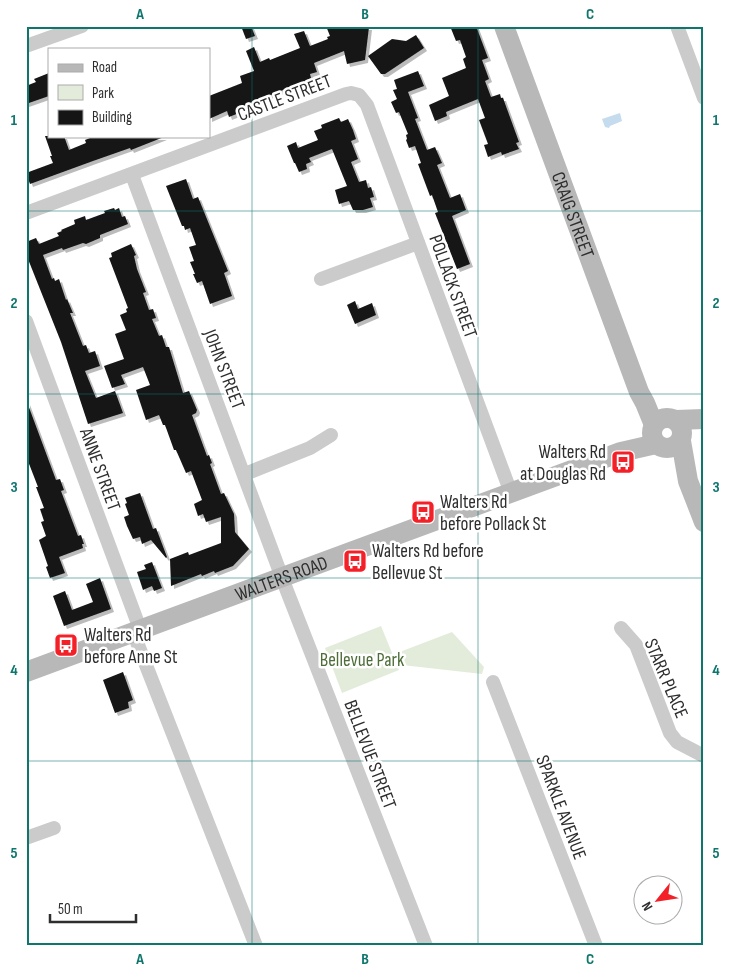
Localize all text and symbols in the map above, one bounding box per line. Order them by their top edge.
text: A [135,5,144,24]
text: B [361,5,369,24]
text: C [586,5,594,24]
legend [48,48,210,138]
text: Road [92,58,117,77]
street label: CASTLE STREET [234,70,335,127]
text: Park [92,84,114,103]
text: Building [92,108,132,127]
text: 1 [11,111,18,130]
text: 1 [713,111,720,130]
street label: CRAIG STREET [546,169,599,262]
street label: POLLACK STREET [423,232,482,342]
text: 2 [10,294,18,313]
text: 2 [712,294,720,313]
street label: JOHN STREET [198,326,249,413]
street label: ANNE STREET [74,424,125,514]
place label: Walters Rd at Douglas Rd [520,441,606,486]
bus stop icon: Walters Rd at Douglas Rd [610,449,636,475]
text: 3 [10,478,18,497]
text: 3 [712,478,720,497]
place label: Walters Rd before Pollack St [440,491,547,536]
bus stop icon: Walters Rd before Pollack St [410,499,436,525]
place label: Walters Rd before Bellevue St [372,540,484,585]
bus stop icon: Walters Rd before Bellevue St [342,548,368,574]
street label: WALTERS ROAD [232,551,331,607]
place label: Walters Rd before Anne St [84,624,178,669]
bus stop icon: Walters Rd before Anne St [53,632,79,658]
street label: STARR PLACE [639,635,693,722]
park label: Bellevue Park [320,649,405,672]
text: 4 [10,661,18,680]
text: 4 [712,661,720,680]
street label: BELLEVUE STREET [338,697,401,813]
street label: SPARKLE AVENUE [530,752,591,863]
text: 5 [10,844,18,863]
text: 5 [712,844,720,863]
north arrow [632,874,682,924]
scale bar [50,892,136,924]
text: N [638,899,656,914]
text: 50 m [58,900,83,919]
text: A [135,950,144,969]
text: B [361,950,369,969]
text: C [586,950,594,969]

